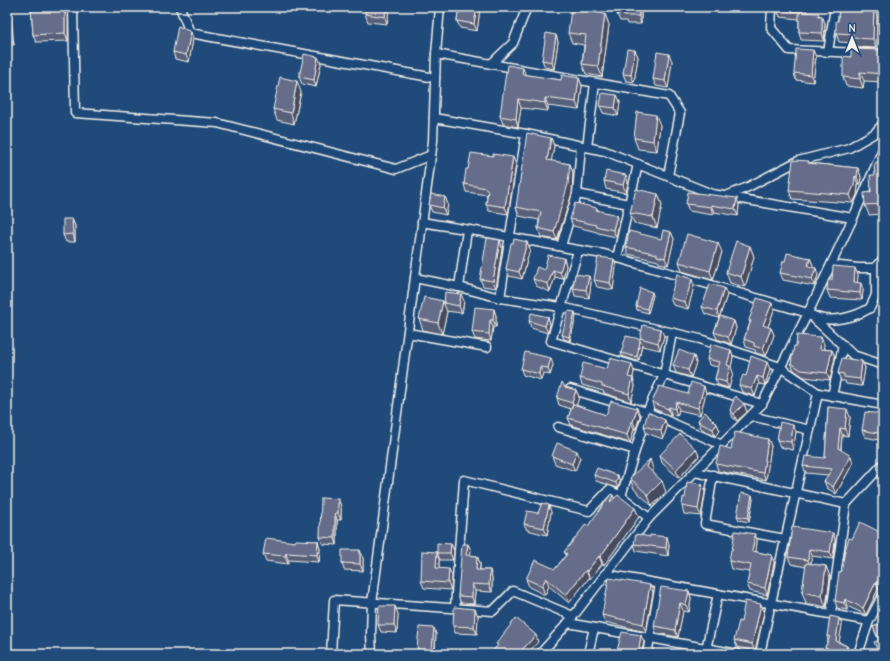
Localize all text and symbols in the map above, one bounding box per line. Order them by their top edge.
north arrow [832,18,872,58]
text: N [848,22,856,35]

